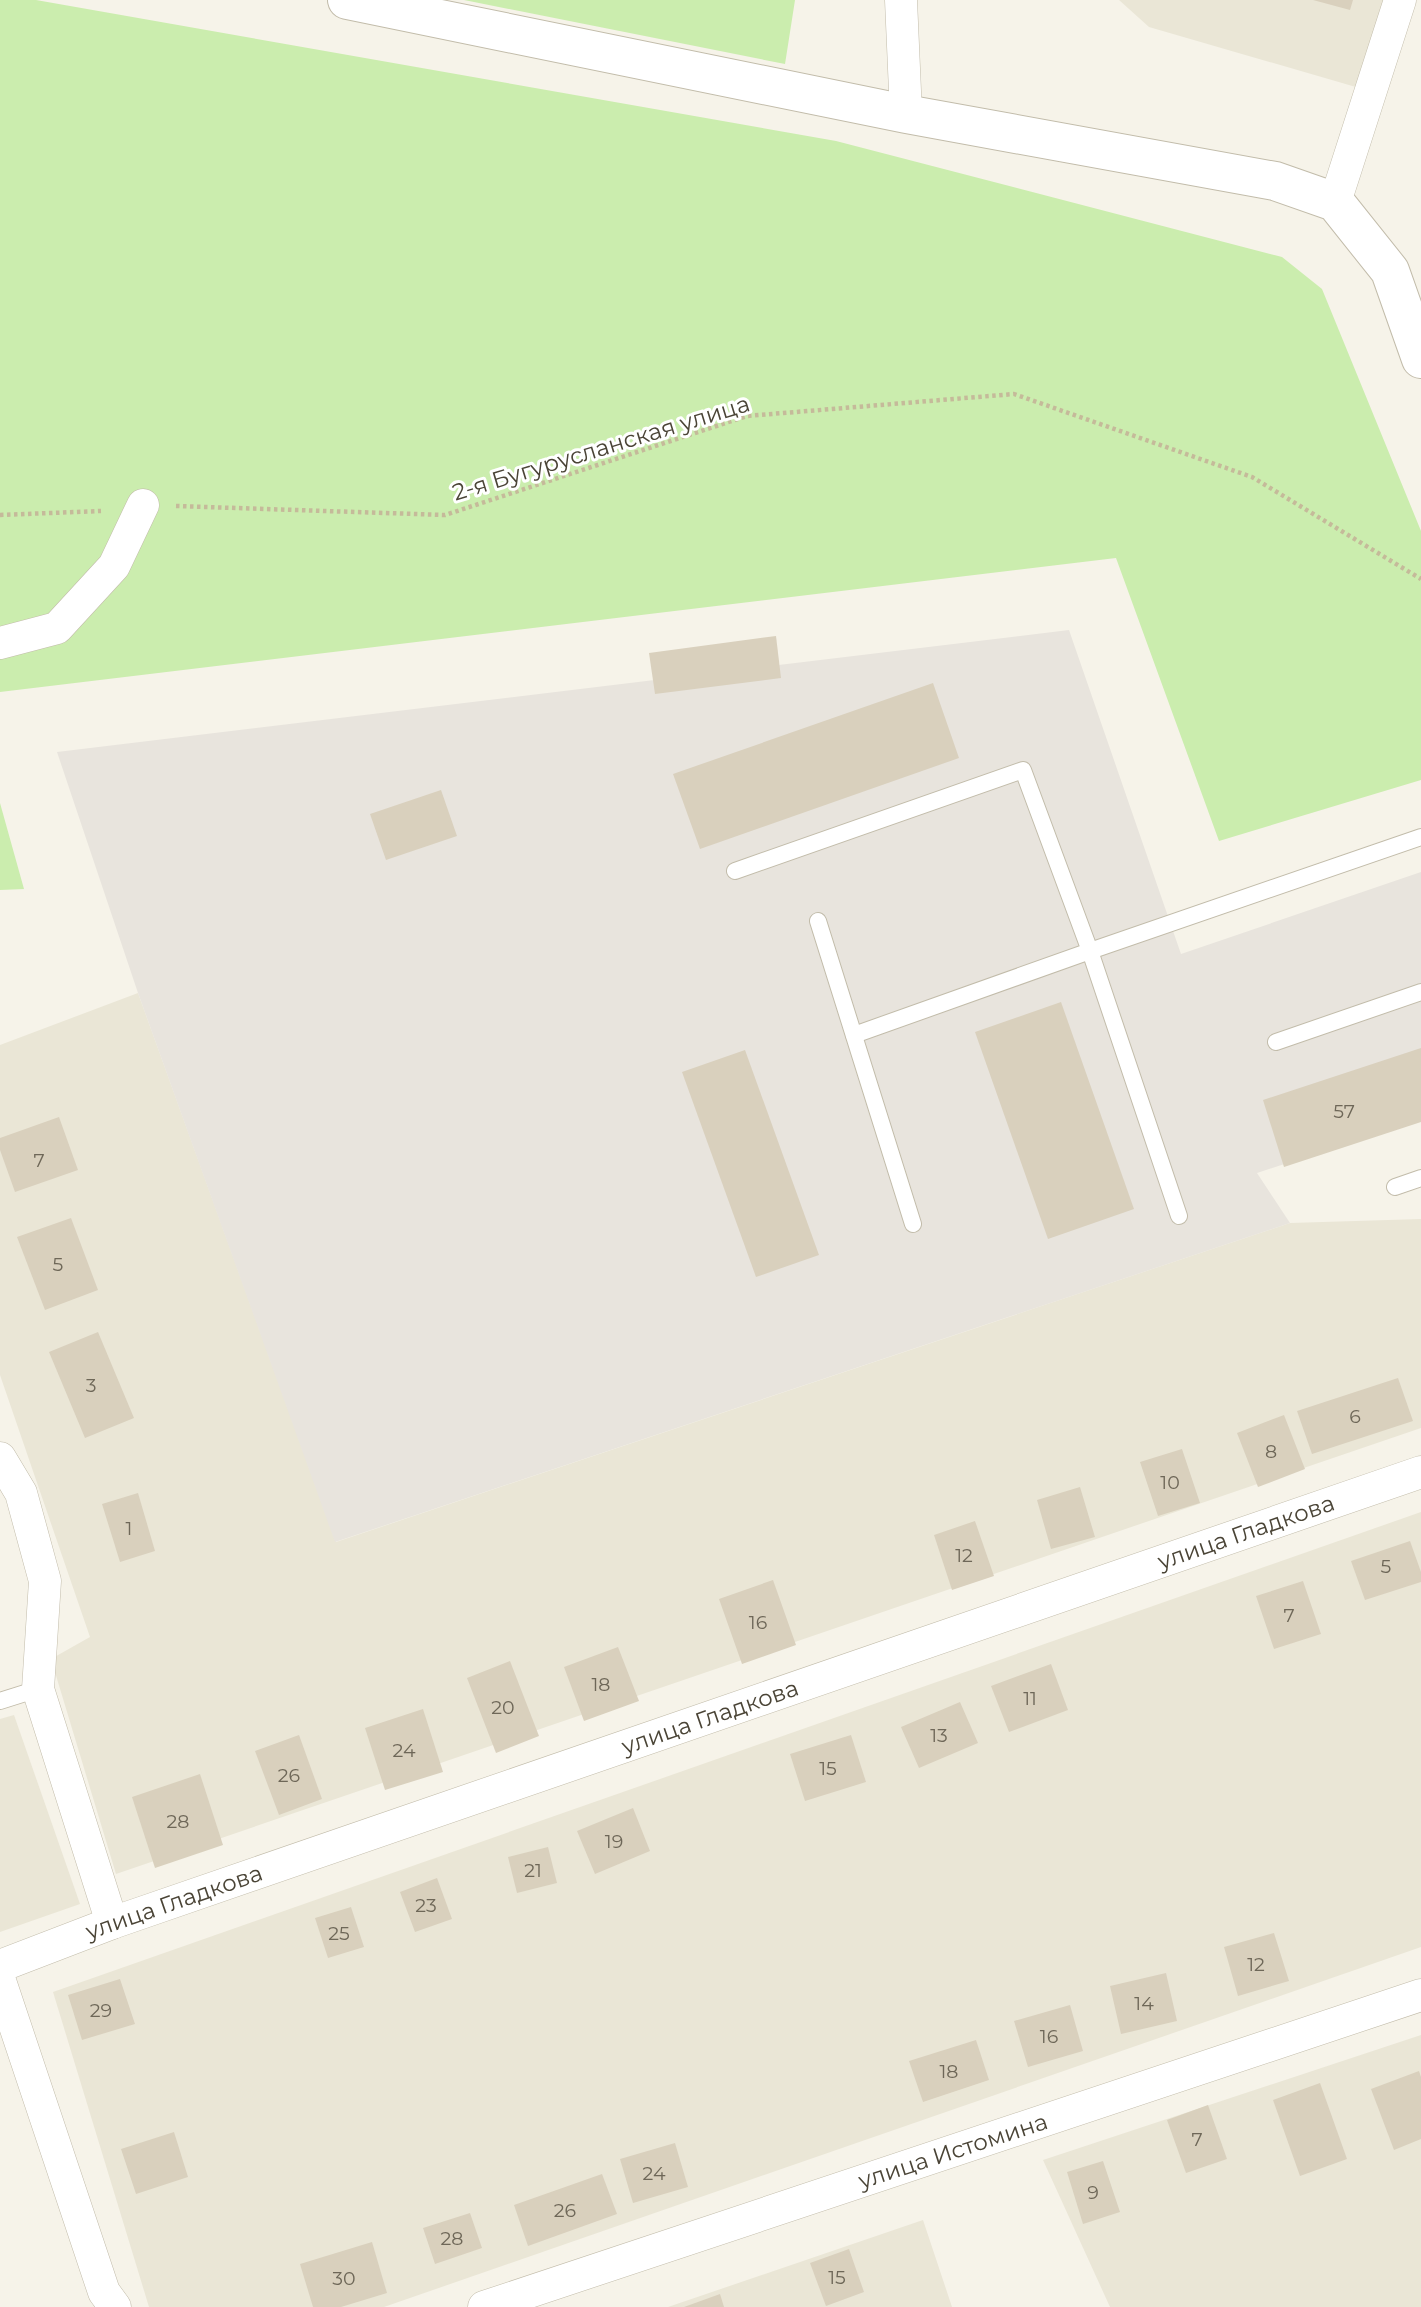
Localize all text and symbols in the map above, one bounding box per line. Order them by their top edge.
street label: 2-я Бугурусланская улица [449,389,753,507]
house number: 57 [1333,1100,1355,1123]
house number: 7 [33,1149,45,1172]
house number: 5 [53,1253,64,1276]
house number: 3 [86,1374,96,1397]
house number: 6 [1349,1405,1361,1428]
house number: 8 [1265,1440,1277,1463]
house number: 10 [1160,1471,1180,1494]
street label: улица Гладкова [1153,1489,1338,1576]
house number: 1 [126,1517,132,1540]
house number: 12 [955,1544,973,1567]
house number: 5 [1381,1555,1392,1578]
house number: 7 [1283,1604,1295,1627]
house number: 16 [749,1611,767,1634]
house number: 18 [592,1673,610,1696]
street label: улица Гладкова [617,1674,802,1761]
house number: 11 [1023,1687,1037,1710]
house number: 20 [491,1696,515,1719]
house number: 13 [930,1724,948,1747]
house number: 24 [393,1739,416,1762]
house number: 15 [819,1757,837,1780]
house number: 26 [278,1764,300,1787]
house number: 28 [167,1810,189,1833]
house number: 19 [605,1830,623,1853]
street label: улица Гладкова [81,1859,266,1946]
house number: 21 [524,1859,542,1882]
house number: 23 [415,1894,437,1917]
house number: 25 [328,1922,350,1945]
house number: 12 [1247,1953,1265,1976]
house number: 14 [1134,1992,1154,2015]
house number: 29 [90,1999,112,2022]
house number: 16 [1040,2025,1058,2048]
house number: 18 [940,2060,958,2083]
street label: улица Истомина [854,2107,1051,2195]
house number: 7 [1191,2128,1203,2151]
house number: 24 [643,2162,666,2185]
house number: 9 [1087,2181,1099,2204]
house number: 26 [554,2199,576,2222]
house number: 28 [441,2227,463,2250]
house number: 15 [828,2266,846,2289]
house number: 30 [332,2267,356,2290]

